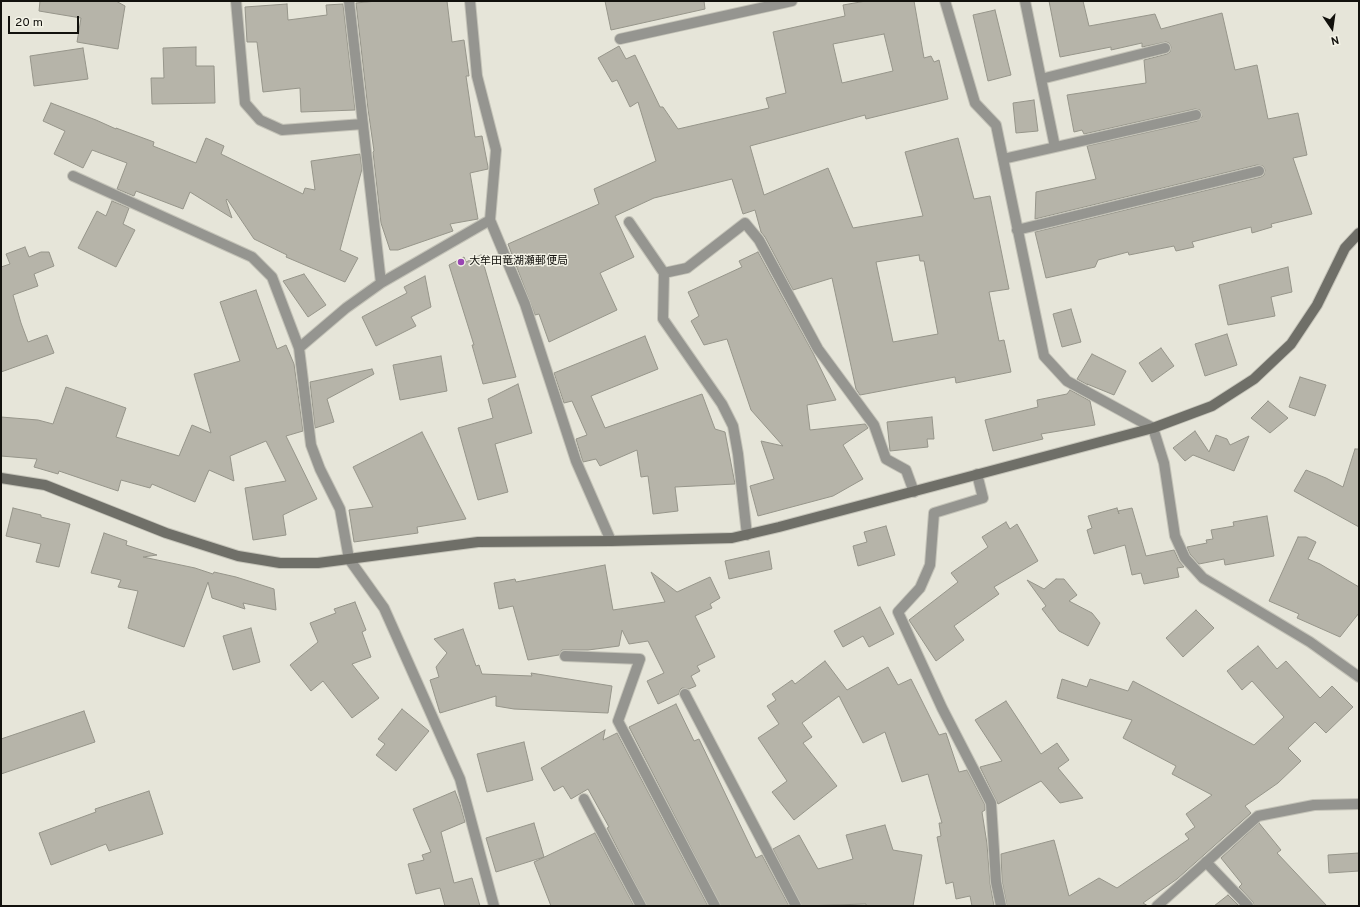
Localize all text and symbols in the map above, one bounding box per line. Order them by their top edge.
scale bar [10,8,81,34]
north arrow [1312,8,1352,48]
text: 20 m [15,15,43,31]
text: N [1329,32,1340,47]
place label: 大牟田竜湖瀬郵便局 [469,255,568,269]
marker: 大牟田竜湖瀬郵便局 [456,257,466,267]

